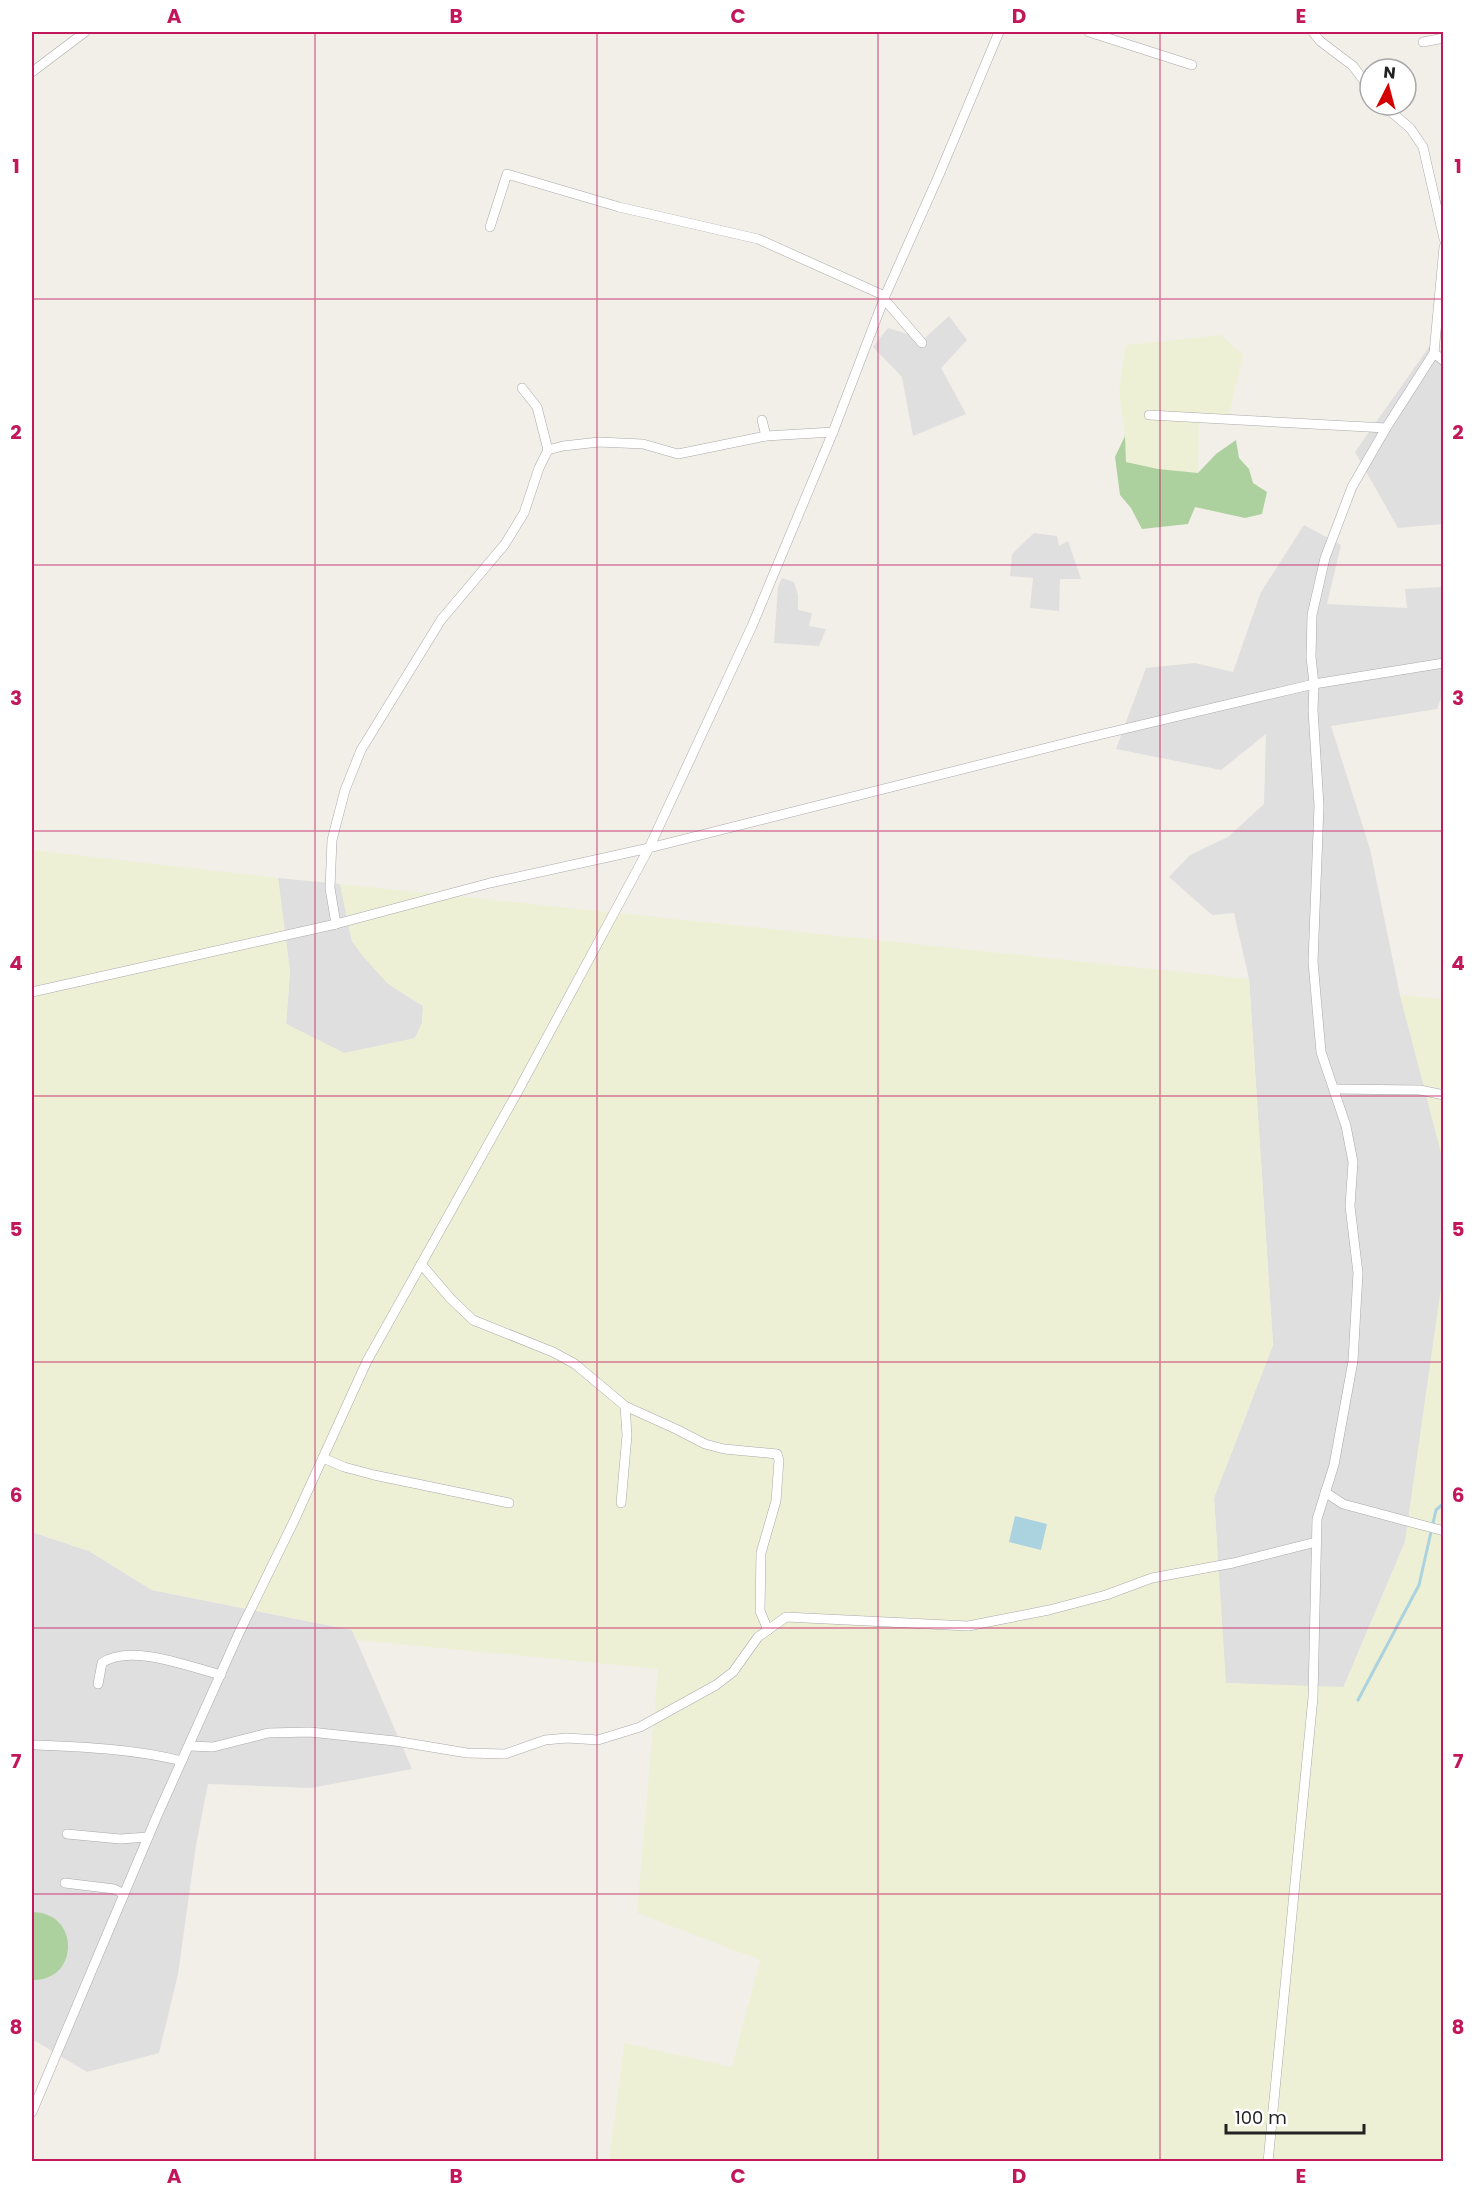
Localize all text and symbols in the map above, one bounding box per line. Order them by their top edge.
text: A [167,2,182,30]
text: B [449,2,463,30]
text: C [730,2,746,30]
text: D [1012,2,1026,30]
text: E [1296,2,1306,30]
north arrow [1358,57,1418,117]
text: N [1382,61,1397,85]
text: 1 [12,152,20,180]
text: 1 [1454,152,1462,180]
text: 2 [10,418,22,446]
text: 2 [1452,418,1464,446]
text: 3 [10,684,22,712]
text: 3 [1452,684,1464,712]
text: 4 [9,949,23,977]
text: 4 [1451,949,1465,977]
text: 5 [10,1215,23,1243]
text: 5 [1452,1215,1465,1243]
text: 6 [10,1481,22,1509]
text: 6 [1452,1481,1464,1509]
text: 7 [11,1747,22,1775]
text: 7 [1453,1747,1464,1775]
text: 8 [10,2013,22,2041]
text: 8 [1452,2013,1464,2041]
scale bar [1226,2097,1364,2135]
text: 100 m [1235,2105,1287,2130]
text: A [167,2162,182,2190]
text: B [449,2162,463,2190]
text: C [730,2162,746,2190]
text: D [1012,2162,1026,2190]
text: E [1296,2162,1306,2190]

